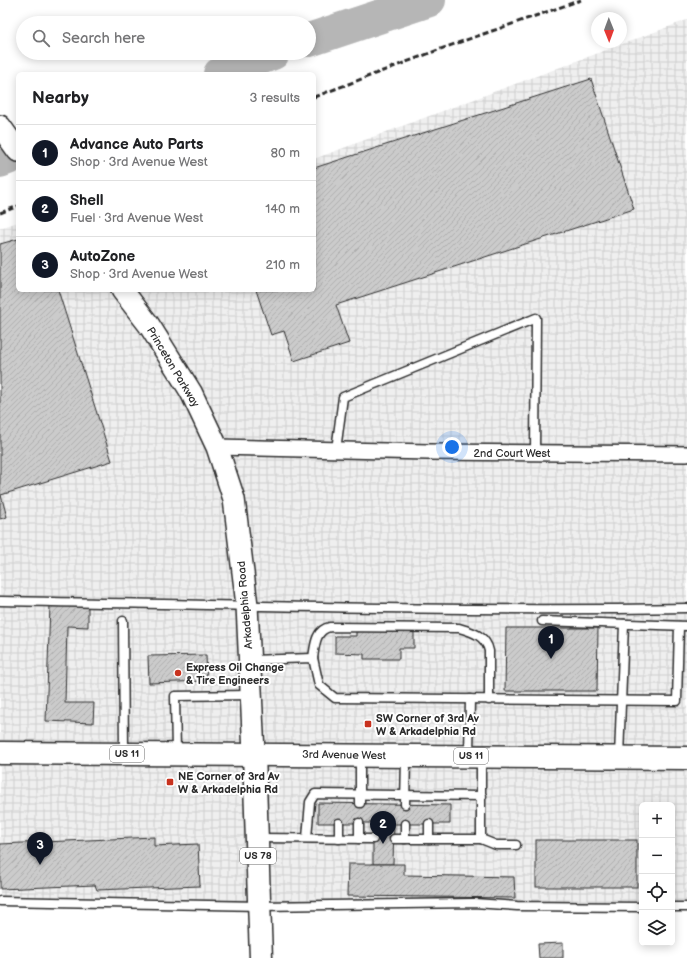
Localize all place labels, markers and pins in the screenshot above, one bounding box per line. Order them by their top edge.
pin: 1 [538,626,564,659]
place label: Express Oil Change & Tire Engineers [186,661,284,687]
marker: Express Oil Change & Tire Engineers [173,668,183,678]
place label: SW Corner of 3rd Av W & Arkadelphia Rd [376,712,480,738]
marker: SW Corner of 3rd Av W & Arkadelphia Rd [363,719,373,729]
place label: NE Corner of 3rd Av W & Arkadelphia Rd [178,770,280,796]
marker: NE Corner of 3rd Av W & Arkadelphia Rd [165,777,175,787]
pin: 2 [370,811,396,844]
pin: 3 [27,832,53,865]

